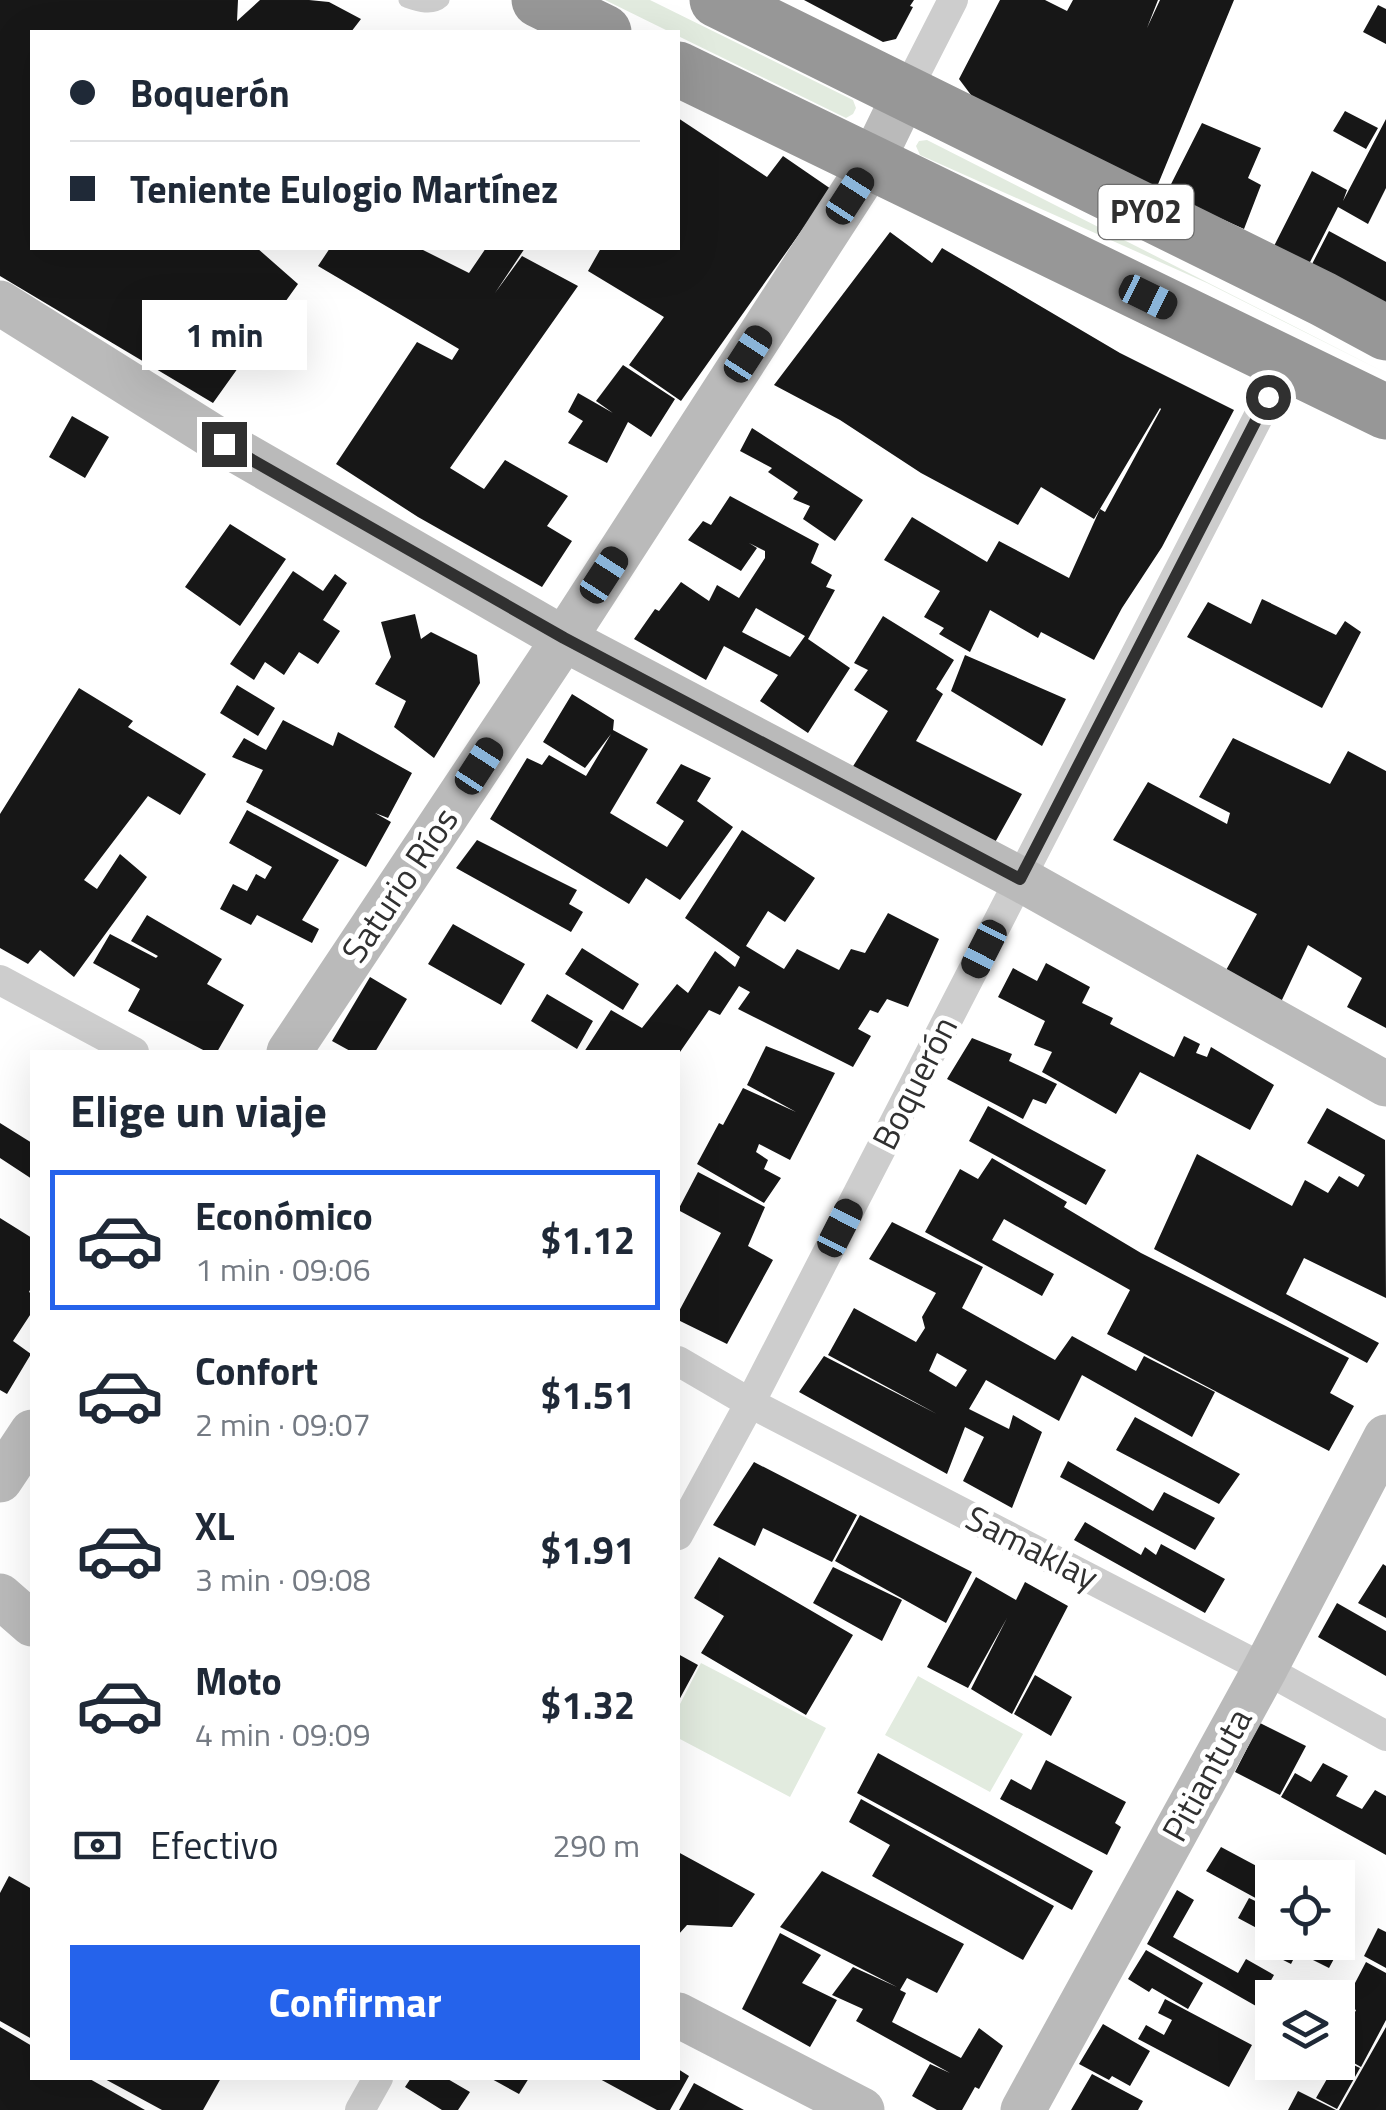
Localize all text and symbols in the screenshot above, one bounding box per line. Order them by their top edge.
text: Boquerón [130,64,290,122]
text: Teniente Eulogio Martínez [130,160,558,218]
car [821,163,879,229]
road number: PY02 [1098,185,1194,239]
car [1114,270,1182,324]
callout: 1 min [142,299,306,369]
text: 1 min [186,311,263,359]
car [719,321,777,387]
route start [1246,375,1291,420]
route end [202,422,247,467]
car [575,542,633,608]
car [450,733,508,799]
street label: Saturio Ríos [327,796,471,973]
car [957,915,1011,983]
street label: Boquerón [857,1006,971,1159]
text: Elige un viaje [70,1076,327,1144]
text: Económico [195,1187,373,1245]
car [813,1194,867,1262]
icon: car [75,1195,165,1285]
text: $1.12 [540,1211,635,1269]
text: 1 min · 09:06 [195,1245,371,1293]
text: Confort [195,1342,318,1400]
icon: car [75,1350,165,1440]
text: $1.51 [540,1366,635,1424]
text: 2 min · 09:07 [195,1400,371,1448]
street label: Samaklay [957,1491,1108,1604]
text: XL [195,1497,235,1555]
icon: car [75,1505,165,1595]
text: $1.91 [540,1521,635,1579]
text: 3 min · 09:08 [195,1555,371,1603]
text: Moto [195,1652,282,1710]
icon: car [75,1660,165,1750]
text: $1.32 [540,1676,635,1734]
street label: Pitiantuta [1147,1698,1265,1851]
text: 4 min · 09:09 [195,1710,371,1758]
text: Efectivo [150,1816,279,1874]
icon: cash [70,1818,125,1873]
text: 290 m [552,1821,640,1869]
map controls [1255,1860,1355,2080]
button: locate [1255,1860,1355,1960]
button: Confirmar [70,1945,640,2060]
button: layers [1255,1980,1355,2080]

